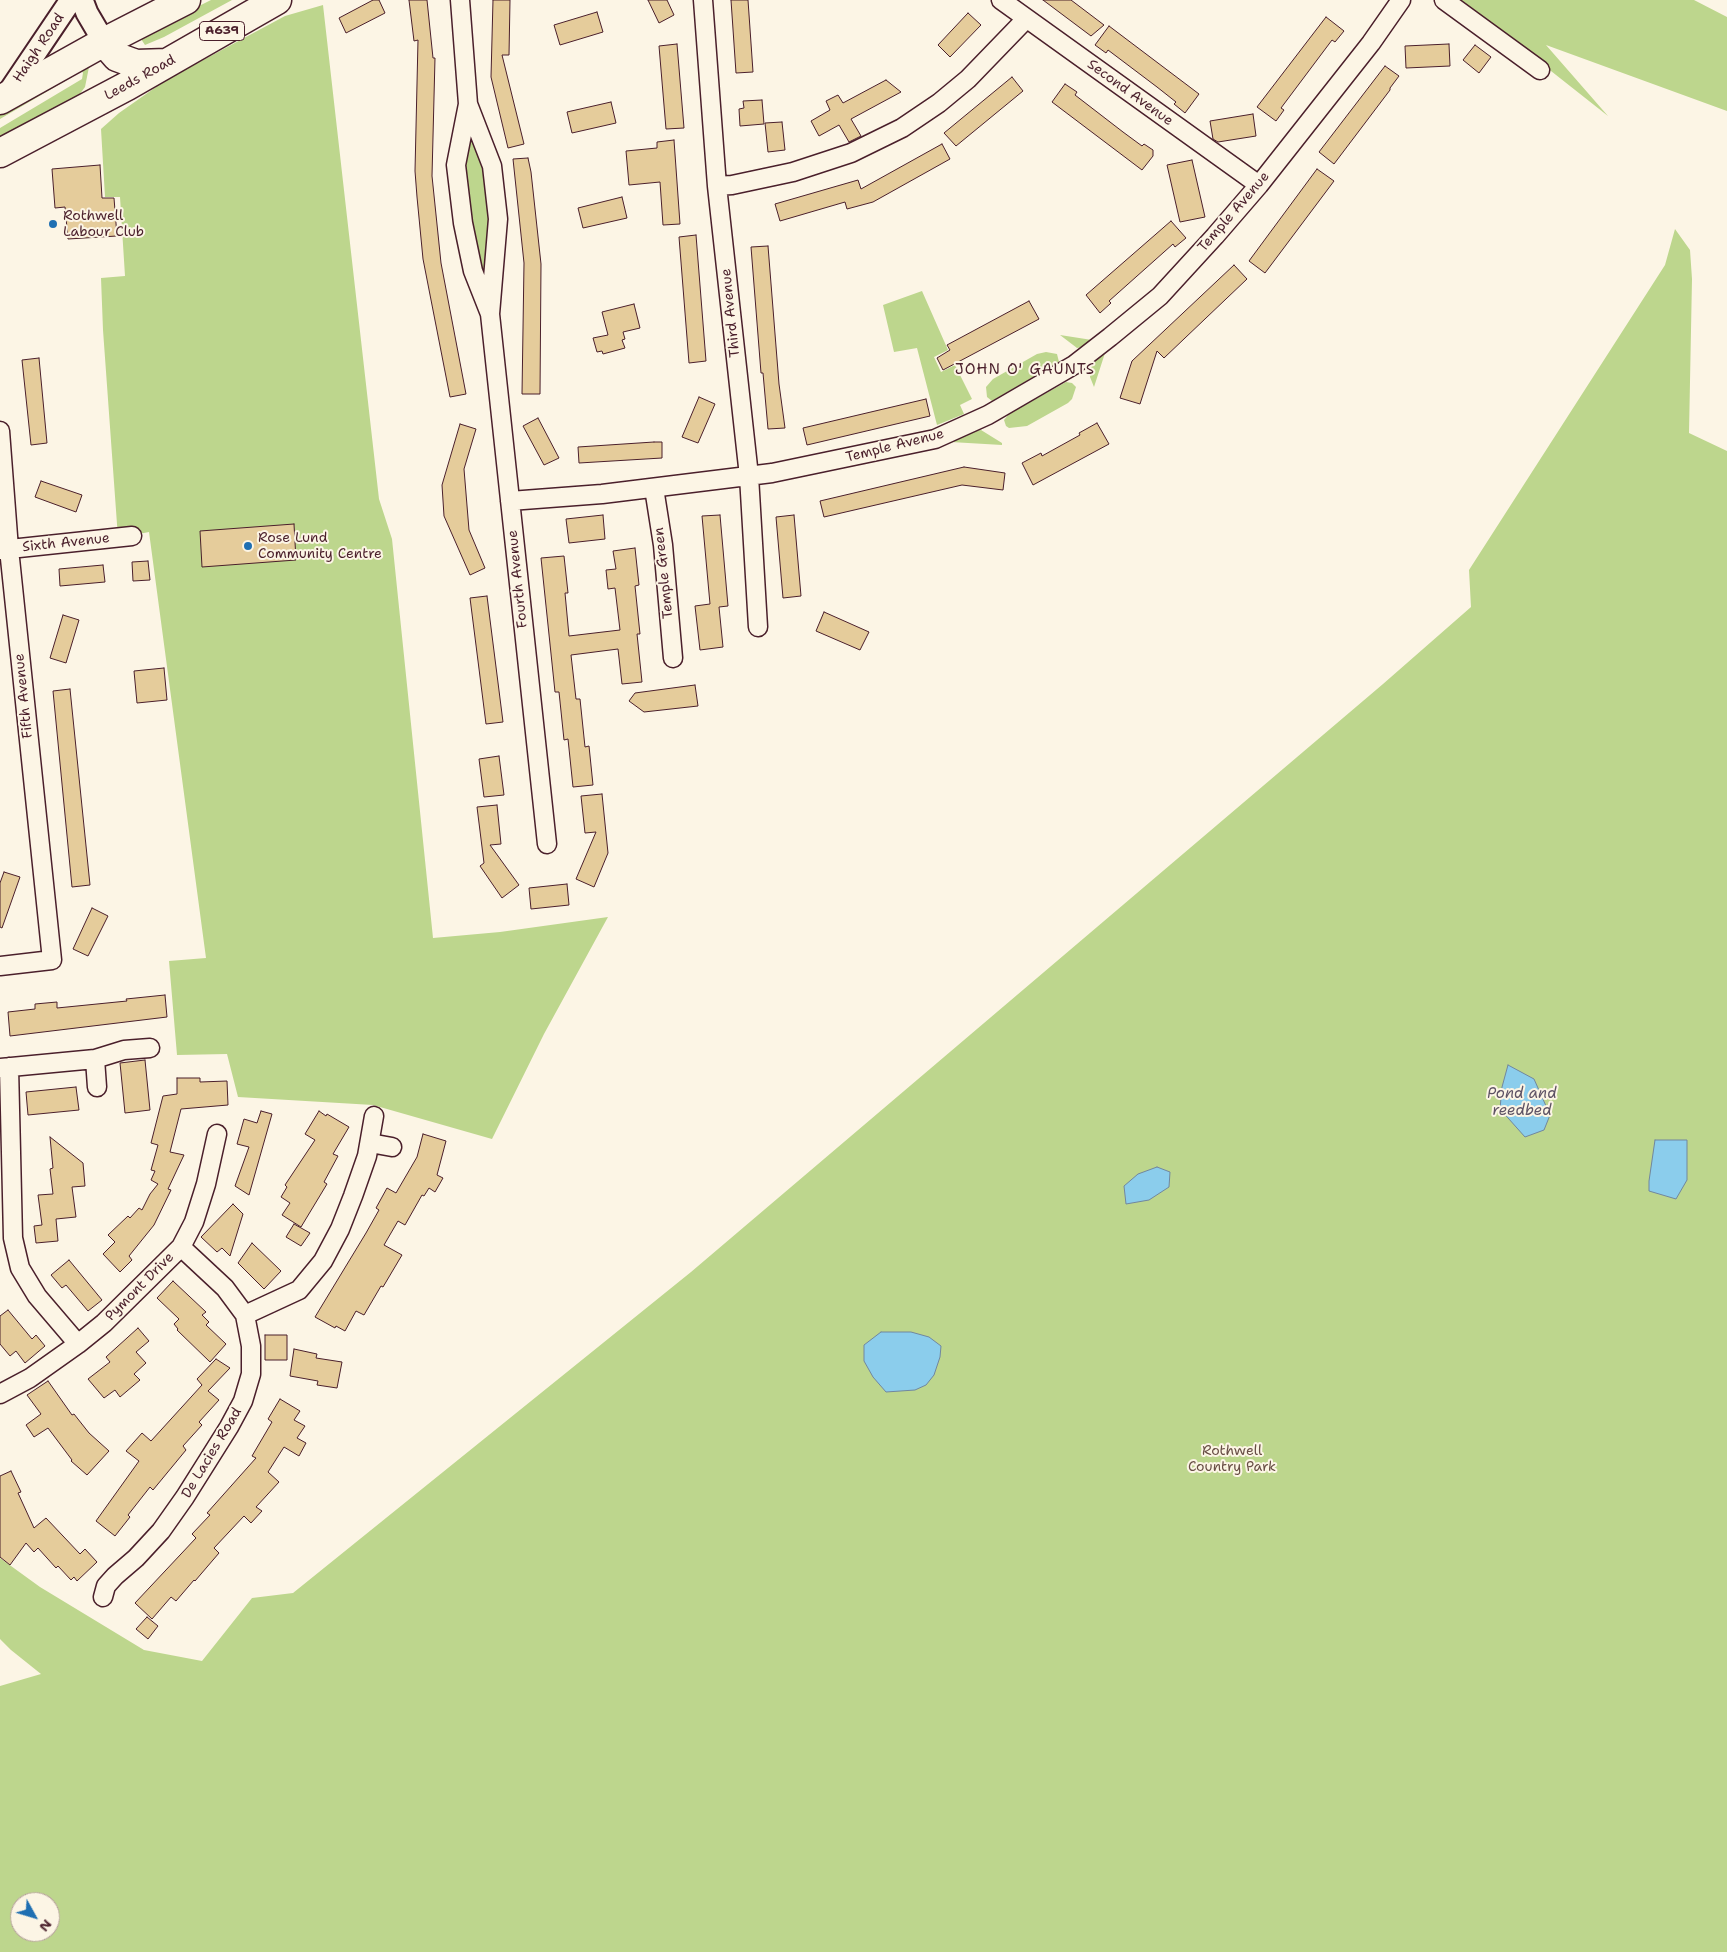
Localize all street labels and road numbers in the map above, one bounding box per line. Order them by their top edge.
street label: Haigh Road [10,10,68,86]
road number: A639 [200,22,244,40]
street label: Leeds Road [102,52,178,104]
street label: Second Avenue [1084,56,1176,130]
street label: Temple Avenue [1195,168,1273,256]
street label: Third Avenue [718,268,744,358]
street label: Temple Avenue [844,426,946,466]
street label: Temple Green [651,526,677,620]
street label: Fourth Avenue [504,529,532,629]
street label: Sixth Avenue [21,530,111,556]
street label: Fifth Avenue [11,653,37,739]
street label: Pymont Drive [102,1249,178,1325]
street label: De Lacies Road [178,1405,246,1501]

